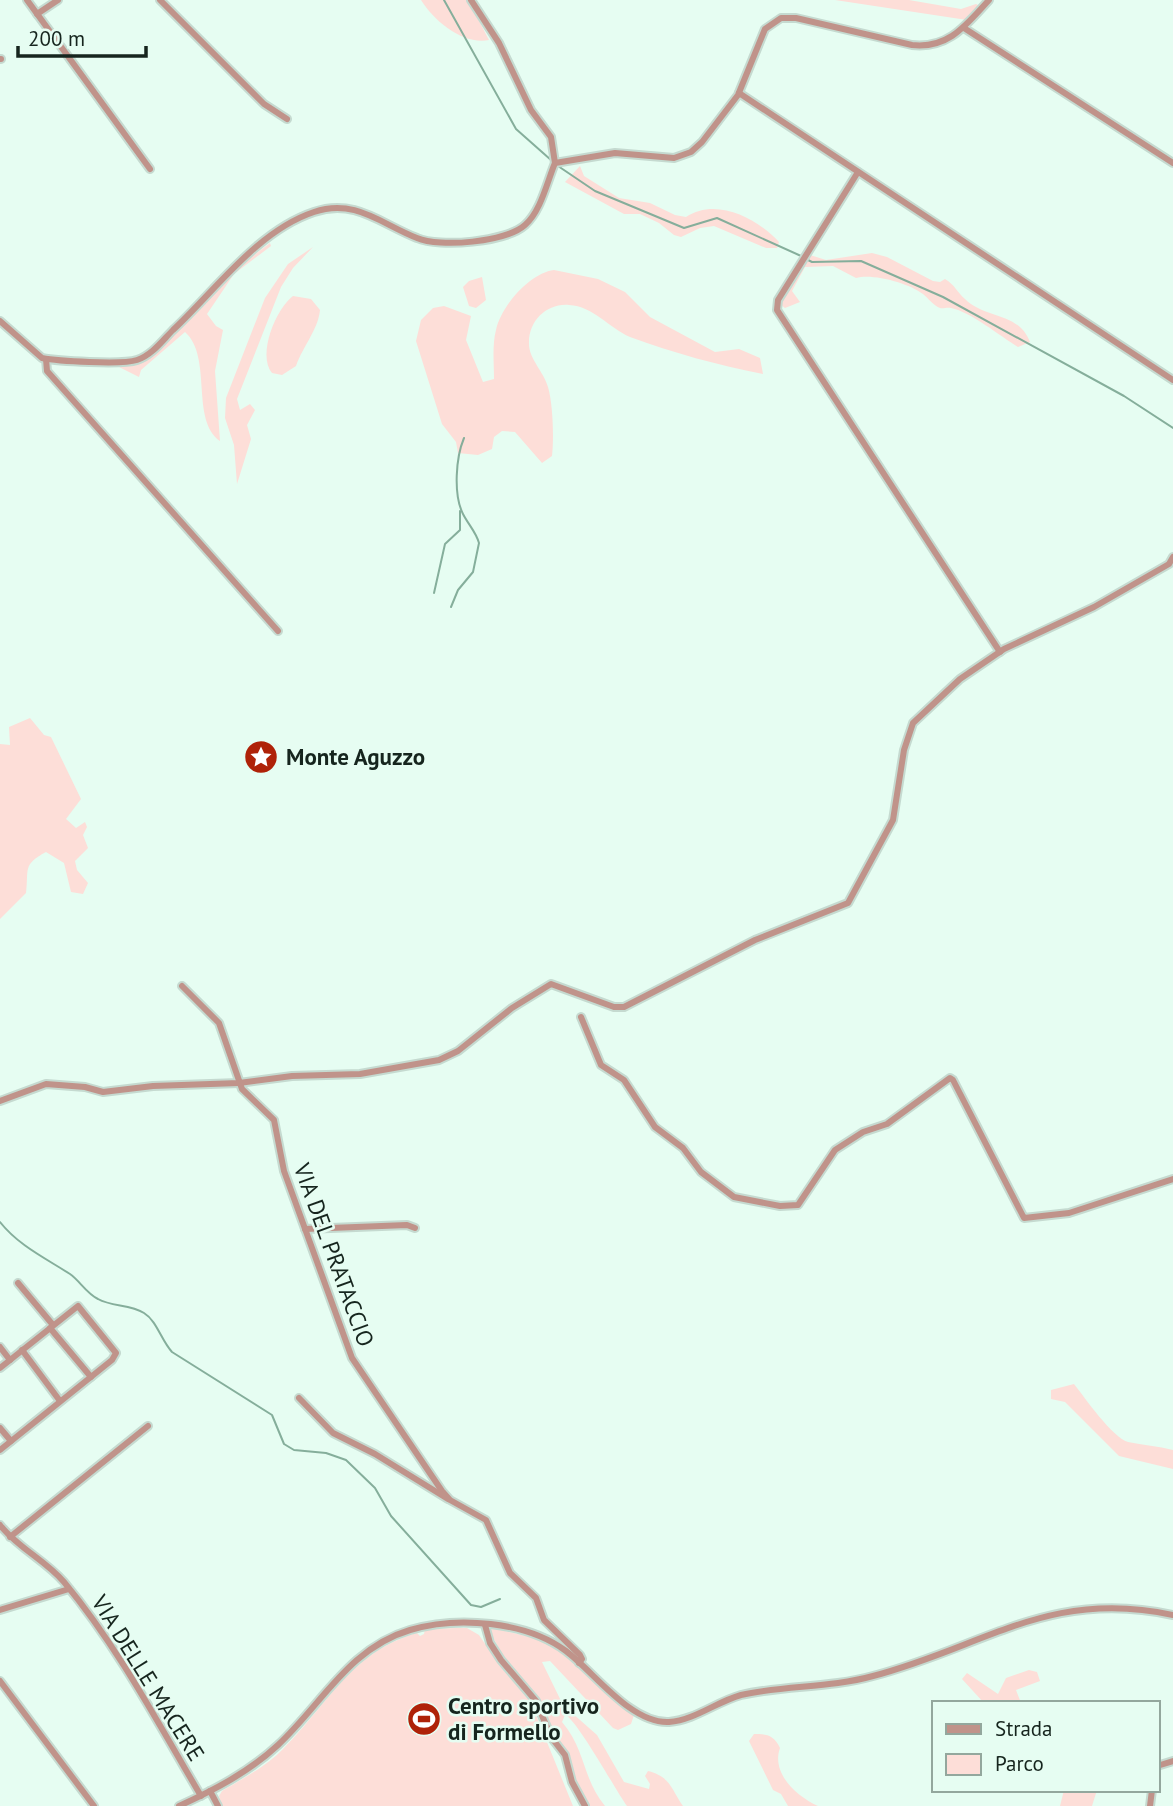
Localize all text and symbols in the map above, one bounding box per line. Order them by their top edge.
scale bar [18,14,145,58]
text: 200 m [28,25,85,52]
place icon: Monte Aguzzo [242,738,280,776]
place label: Monte Aguzzo [286,742,425,771]
street label: VIA DEL PRATACCIO [288,1158,381,1350]
street label: VIA DELLE MACERE [85,1588,211,1766]
place label: Centro sportivo di Formello [448,1691,599,1746]
sports icon: Centro sportivo di Formello [405,1700,443,1738]
legend [932,1701,1159,1792]
text: Strada [995,1715,1053,1742]
text: Parco [995,1750,1044,1777]

